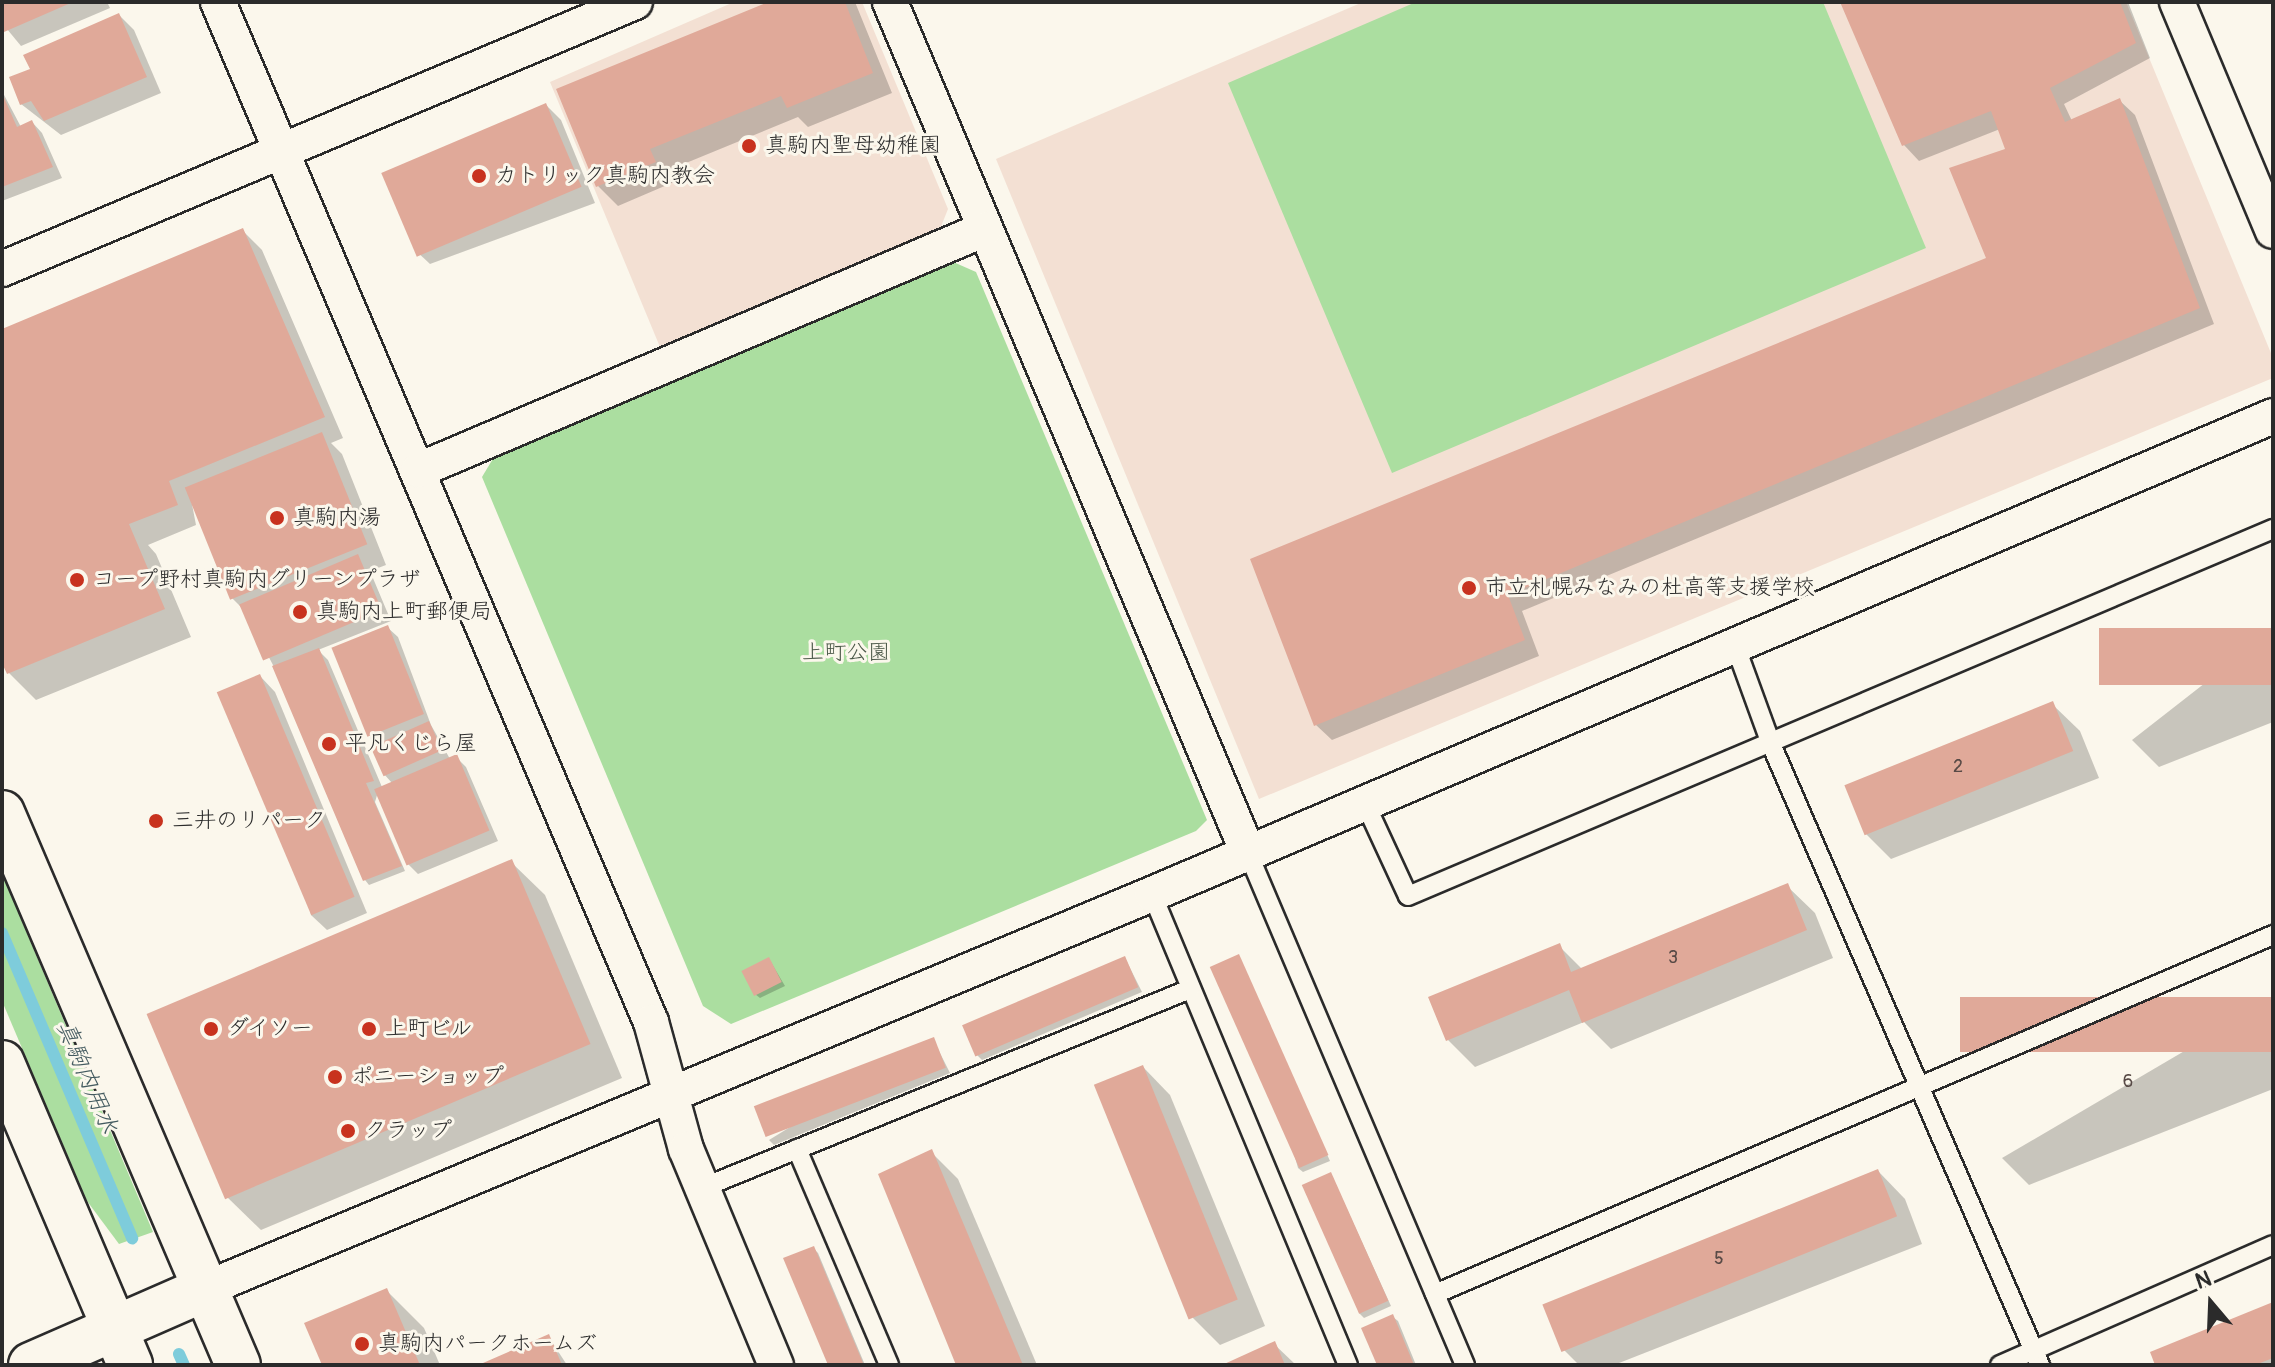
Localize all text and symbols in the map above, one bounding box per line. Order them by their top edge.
place label: 真駒内聖母幼稚園 [765,133,941,159]
marker: 真駒内聖母幼稚園 [740,137,758,155]
place label: カトリック真駒内教会 [495,163,715,189]
marker: カトリック真駒内教会 [470,167,488,185]
place label: 真駒内湯 [293,505,381,531]
marker: 真駒内湯 [268,509,286,527]
place label: コープ野村真駒内グリーンプラザ [93,567,423,593]
marker: コープ野村真駒内グリーンプラザ [68,571,86,589]
place label: 市立札幌みなみの杜高等支援学校 [1485,575,1815,601]
marker: 市立札幌みなみの杜高等支援学校 [1460,579,1478,597]
place label: 真駒内上町郵便局 [316,599,492,625]
marker: 真駒内上町郵便局 [291,603,309,621]
park label: 上町公園 [802,640,890,666]
place label: 平凡くじら屋 [345,731,477,757]
marker: 平凡くじら屋 [320,735,338,753]
house number: 2 [1953,756,1963,778]
place label: 三井のリパーク [172,808,326,834]
marker: 三井のリパーク [147,812,165,830]
house number: 3 [1668,947,1678,969]
water label: 真駒内用水 [50,1016,124,1138]
place label: ダイソー [227,1016,315,1042]
place label: 上町ビル [385,1016,473,1042]
marker: ダイソー [202,1020,220,1038]
marker: 上町ビル [360,1020,378,1038]
place label: ポニーショップ [351,1064,505,1090]
marker: ポニーショップ [326,1068,344,1086]
house number: 6 [2123,1071,2133,1093]
place label: クラップ [364,1118,452,1144]
marker: クラップ [339,1122,357,1140]
house number: 5 [1714,1248,1724,1270]
north arrow [2171,1263,2251,1343]
text: N [2192,1265,2215,1296]
place label: 真駒内パークホームズ [378,1331,598,1357]
marker: 真駒内パークホームズ [353,1335,371,1353]

